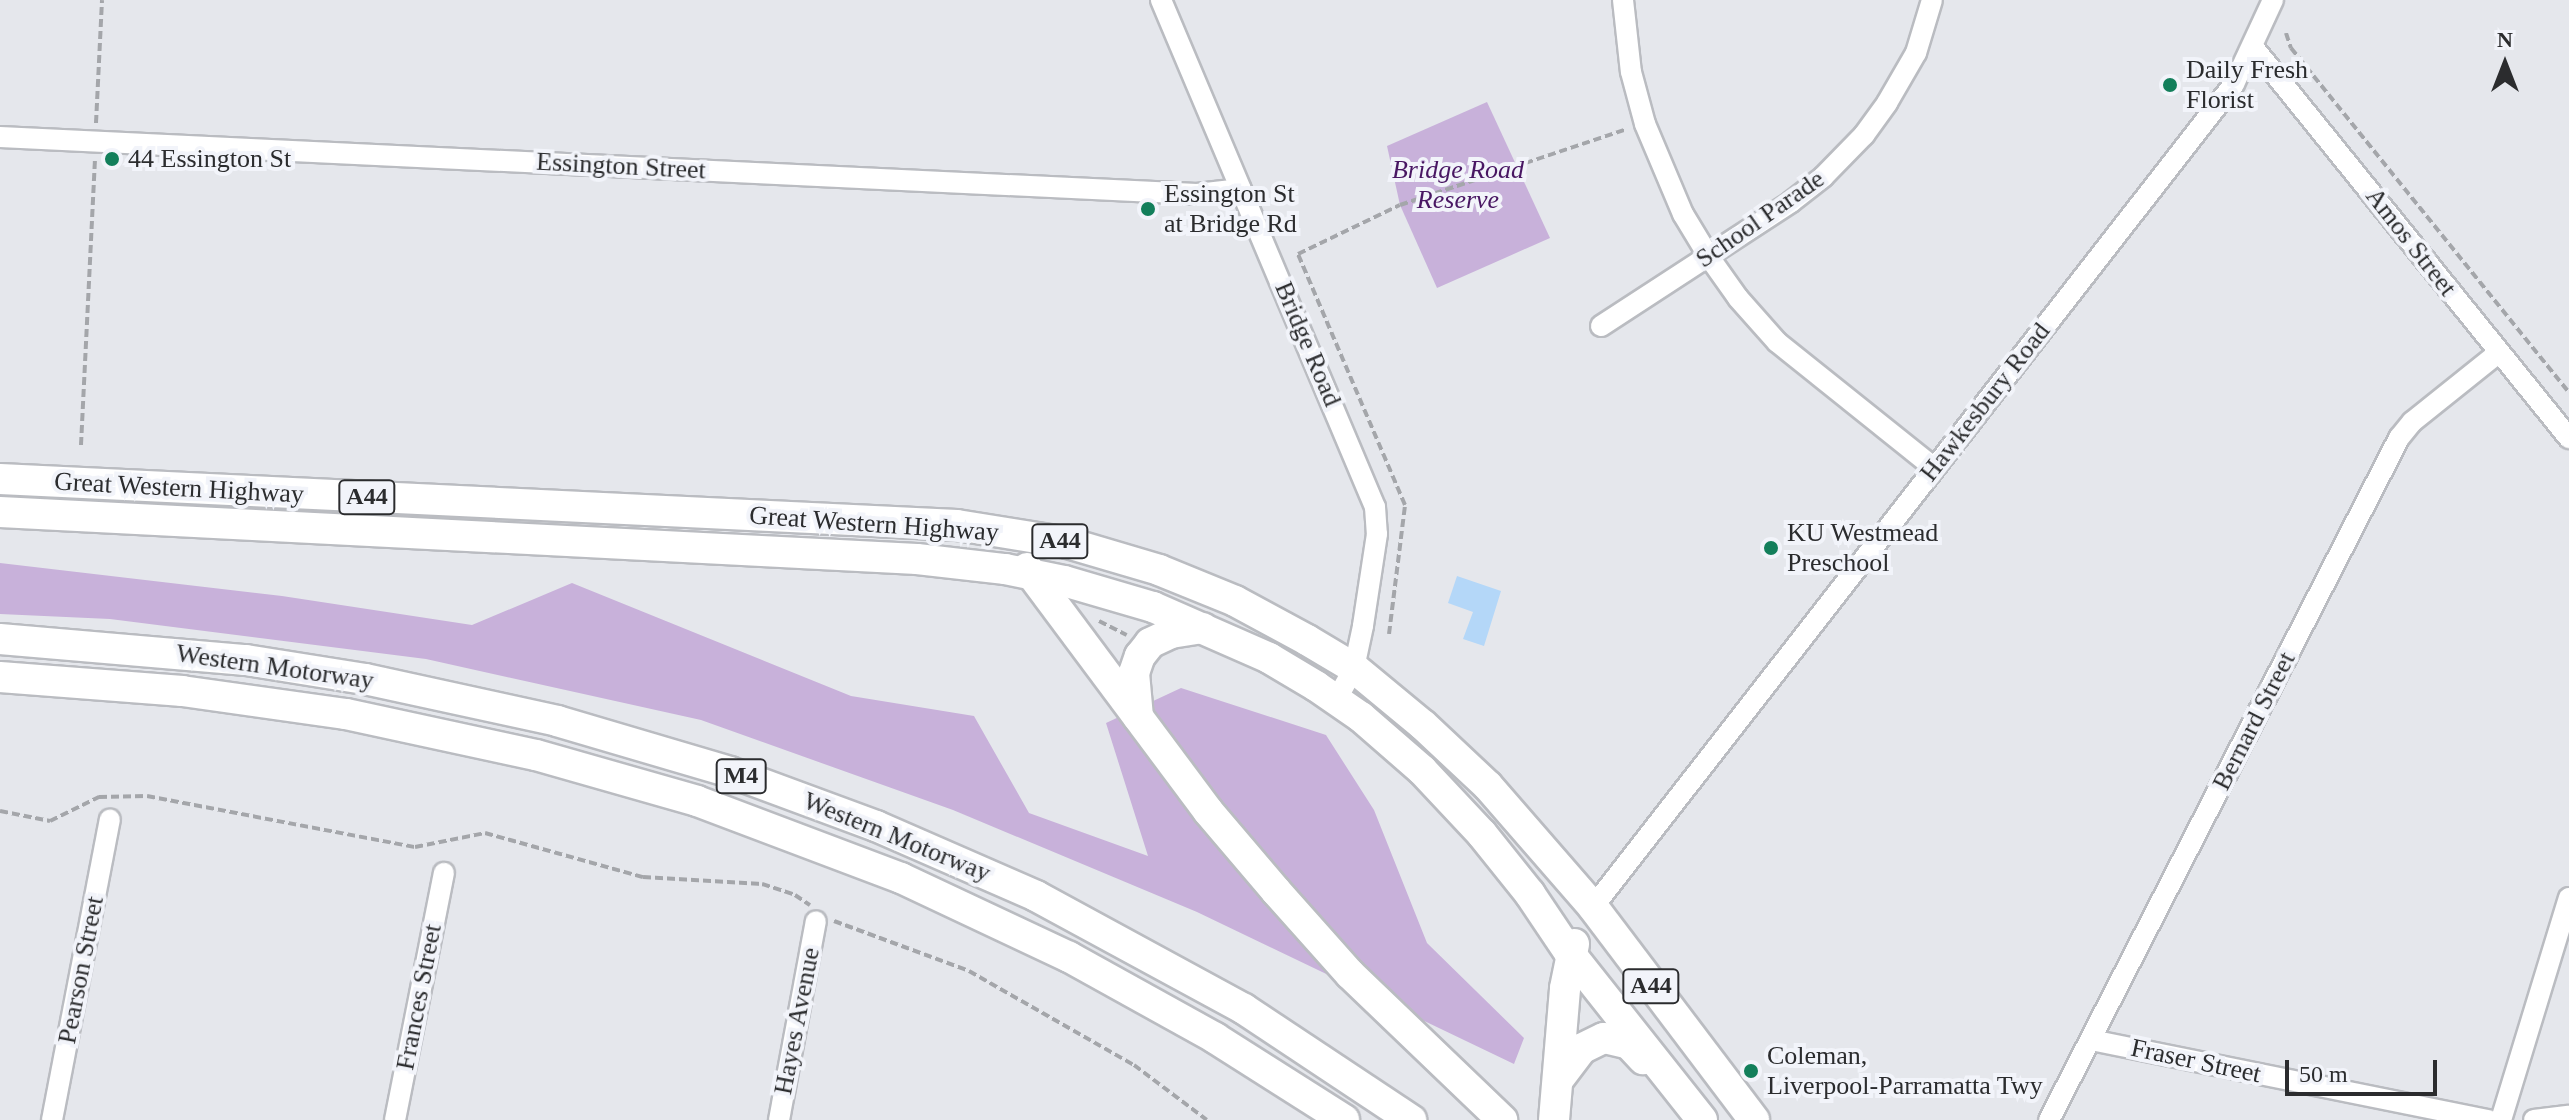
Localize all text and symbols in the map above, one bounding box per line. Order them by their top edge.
north arrow [2465,24,2545,104]
text: N [2497,27,2513,52]
place label: Daily Fresh Florist [2186,54,2308,116]
marker: Daily Fresh Florist [2161,76,2179,94]
place label: 44 Essington St [128,143,291,175]
street label: Essington Street [535,146,707,186]
marker: 44 Essington St [103,150,121,168]
park label: Bridge Road Reserve [1392,154,1524,216]
street label: School Parade [1690,163,1830,275]
place label: Essington St at Bridge Rd [1164,178,1297,240]
street label: Amos Street [2359,181,2463,303]
marker: Essington St at Bridge Rd [1139,200,1157,218]
street label: Bridge Road [1268,277,1348,411]
street label: Hawkesbury Road [1913,316,2057,488]
street label: Great Western Highway [53,466,305,510]
road number: A44 [337,477,397,517]
street label: Great Western Highway [748,500,1000,548]
place label: KU Westmead Preschool [1787,517,1939,578]
road number: A44 [1030,521,1090,561]
marker: KU Westmead Preschool [1762,539,1780,557]
street label: Western Motorway [174,638,376,696]
street label: Bernard Street [2206,647,2302,795]
road number: M4 [715,756,767,796]
street label: Western Motorway [799,785,995,889]
street label: Pearson Street [51,894,111,1046]
street label: Frances Street [390,921,448,1073]
street label: Hayes Avenue [767,944,827,1098]
road number: A44 [1621,966,1681,1006]
street label: Fraser Street [2128,1032,2264,1090]
place label: Coleman, Liverpool-Parramatta Twy [1767,1040,2043,1102]
scale bar [2289,1044,2441,1094]
text: 50 m [2299,1061,2348,1087]
marker: Coleman, Liverpool-Parramatta Twy [1742,1062,1760,1080]

